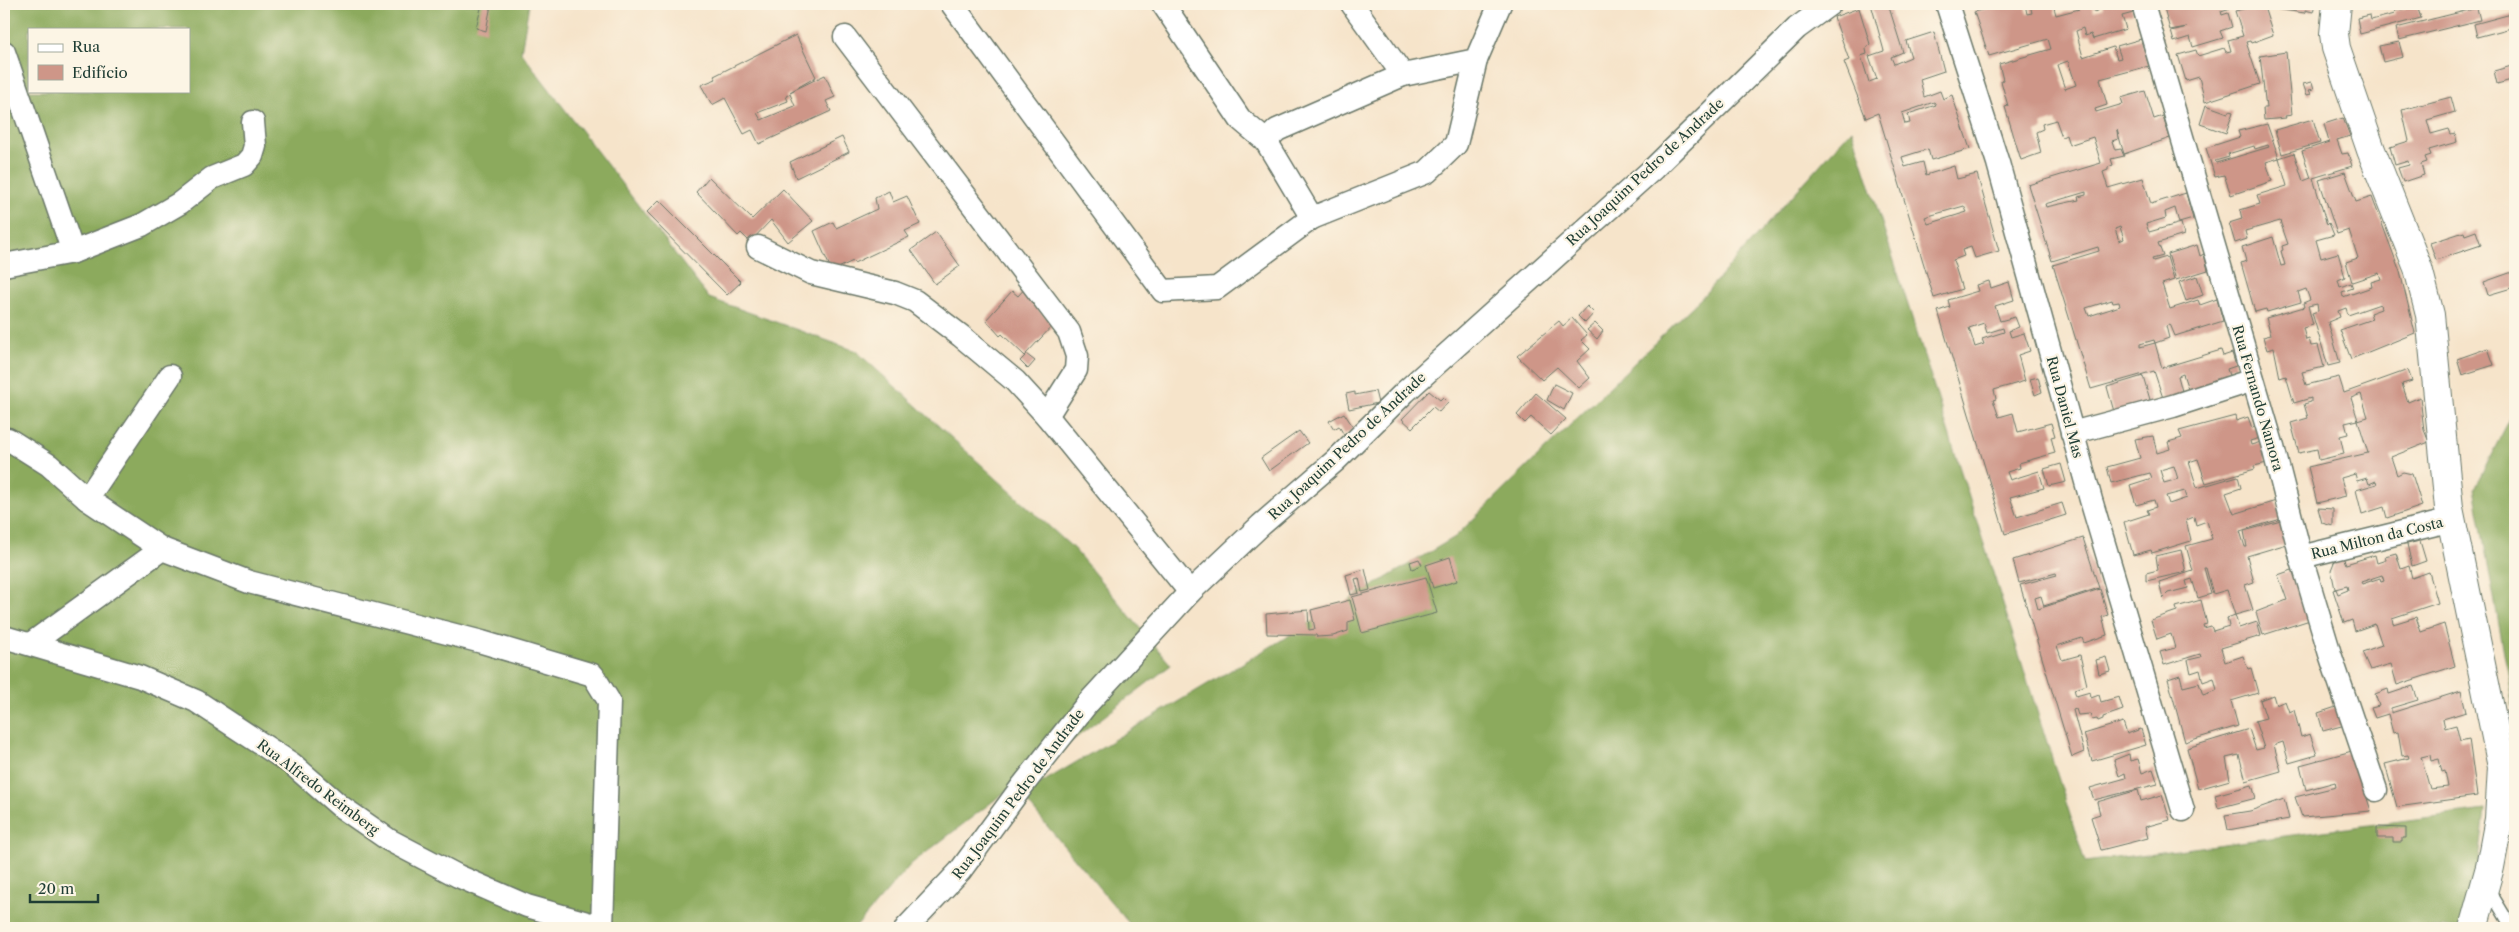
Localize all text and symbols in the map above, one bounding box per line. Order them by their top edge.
legend [28,28,190,92]
text: Rua [72,37,100,56]
text: Edifício [72,63,128,82]
street label: Rua Joaquim Pedro de Andrade [1563,94,1728,250]
street label: Rua Fernando Namora [2229,323,2288,474]
street label: Rua Daniel Mas [2043,354,2087,460]
street label: Rua Joaquim Pedro de Andrade [1265,368,1430,524]
street label: Rua Milton da Costa [2309,513,2446,563]
street label: Rua Joaquim Pedro de Andrade [948,705,1088,883]
street label: Rua Alfredo Reimberg [253,735,383,839]
scale bar [30,872,98,904]
text: 20 m [38,879,74,898]

